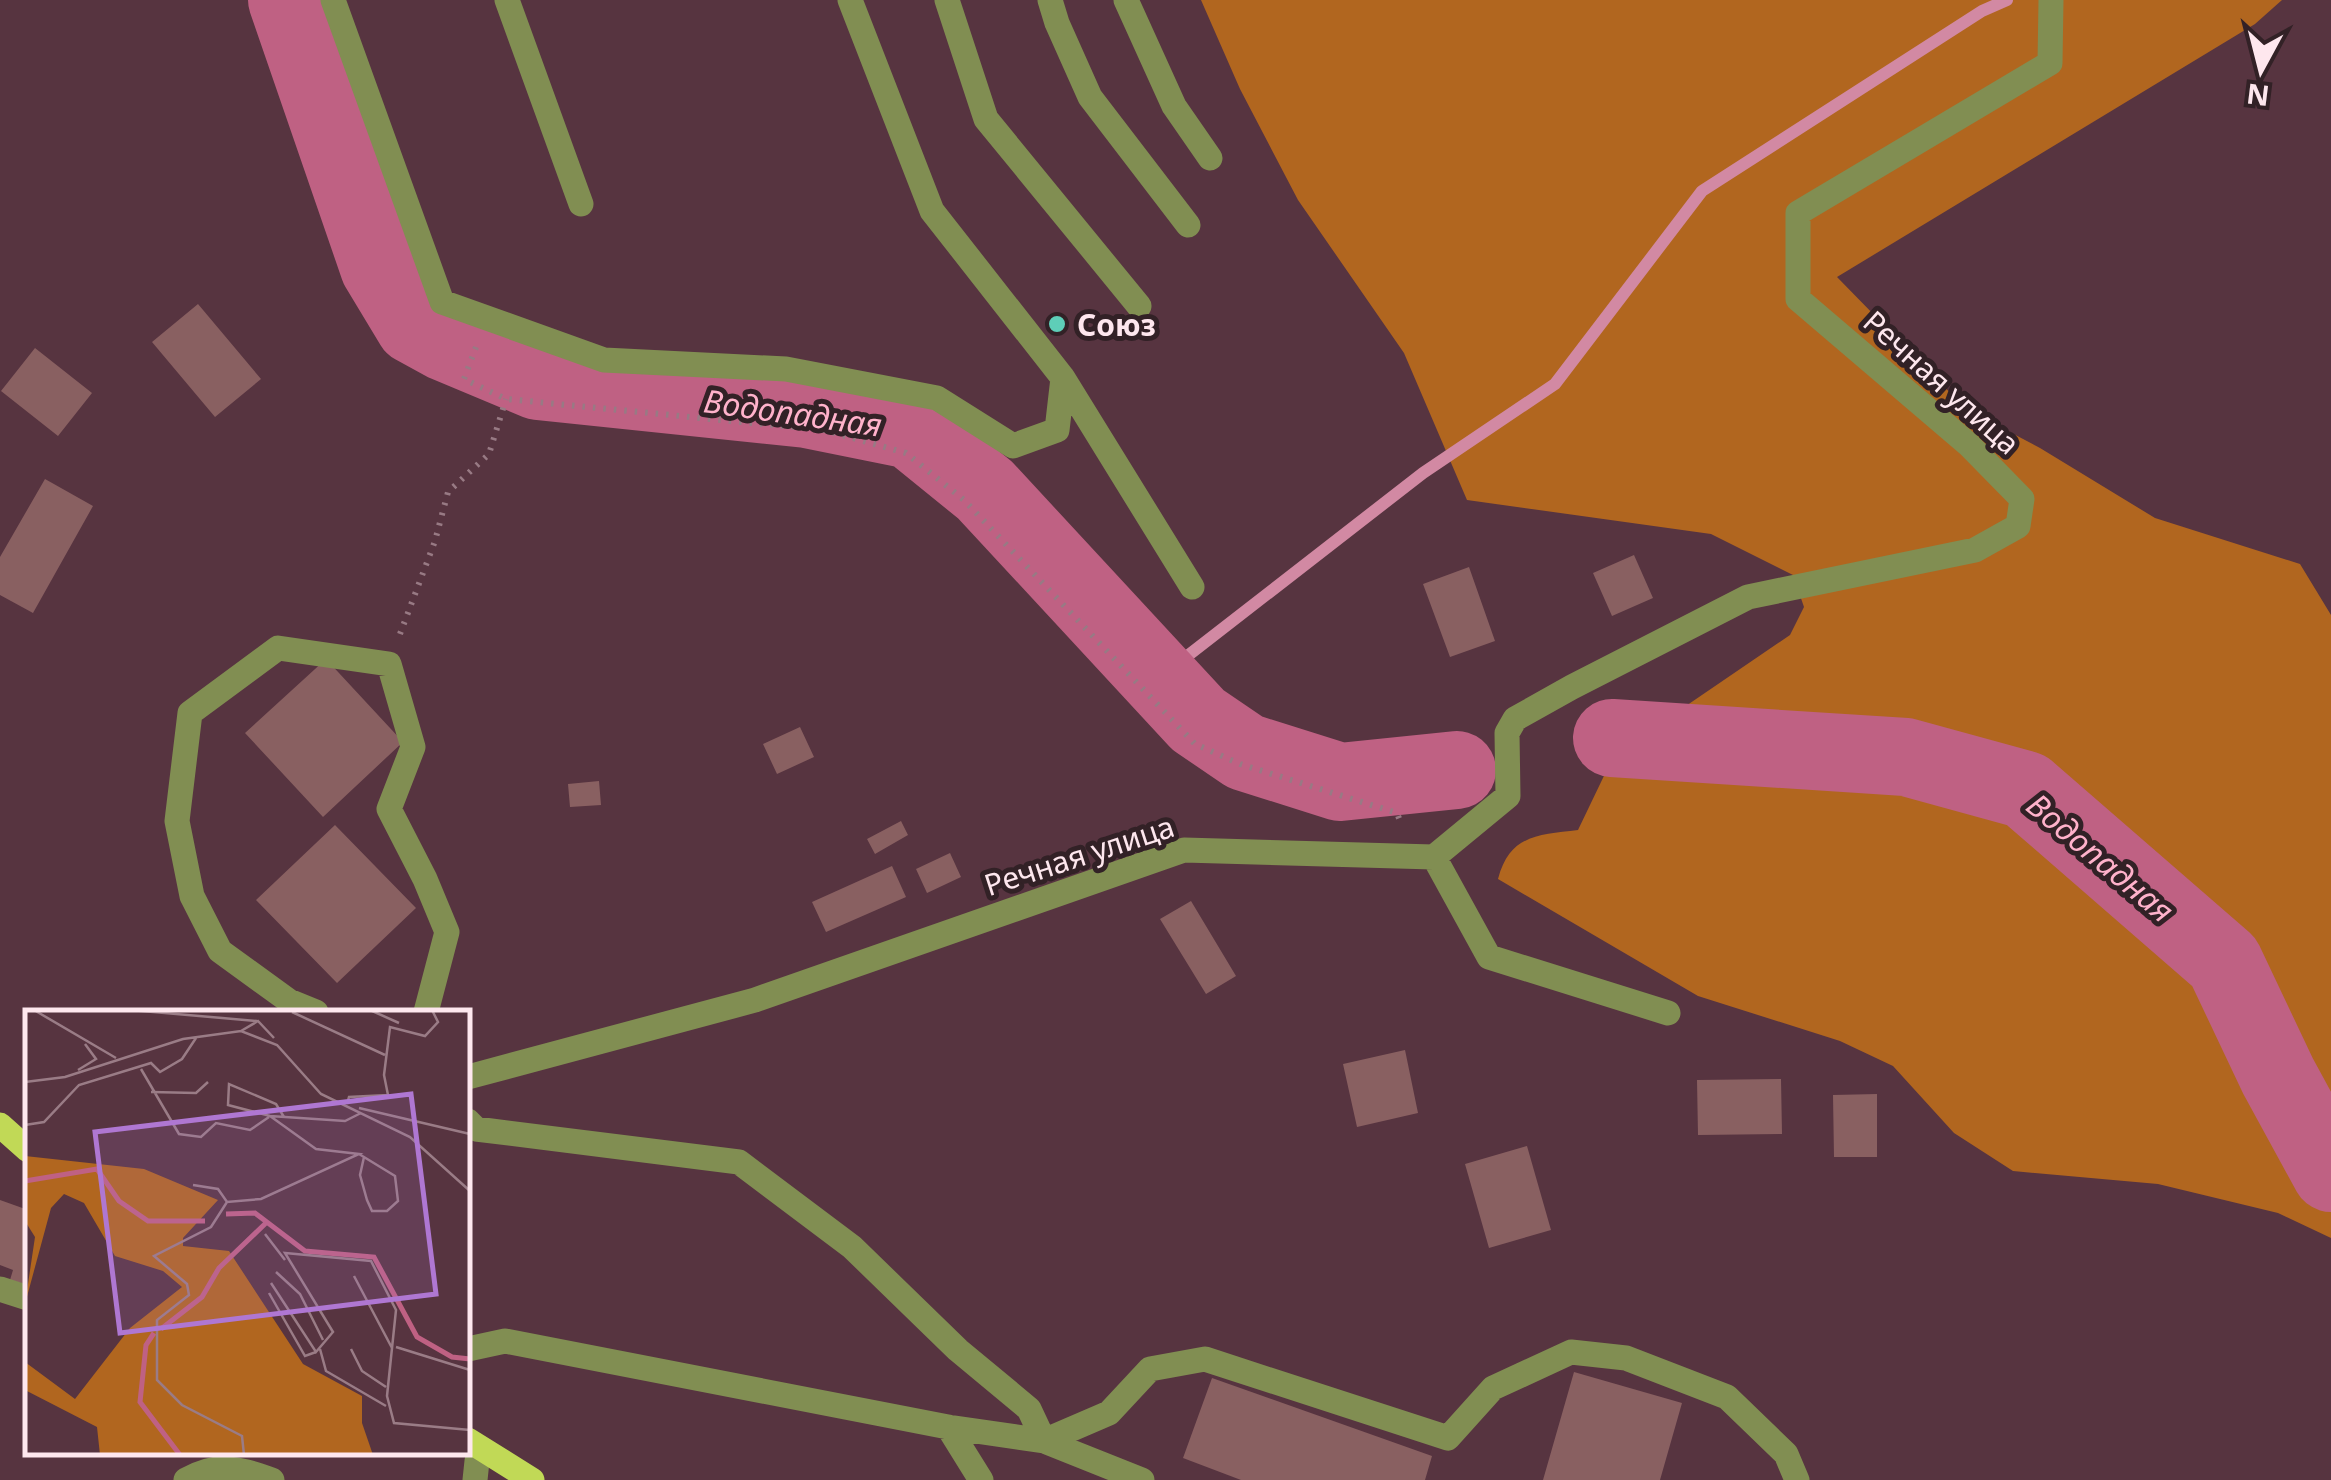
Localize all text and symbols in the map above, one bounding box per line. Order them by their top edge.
north arrow [2211,20,2311,120]
text: N [2244,76,2271,116]
street label: Речная улица [1855,301,2029,463]
place label: Союз [1077,304,1156,345]
marker: Союз [1046,313,1068,335]
water label: Водопадная [701,378,885,446]
water label: Водопадная [2019,783,2183,931]
street label: Речная улица [979,805,1179,905]
inset map [25,1010,470,1455]

